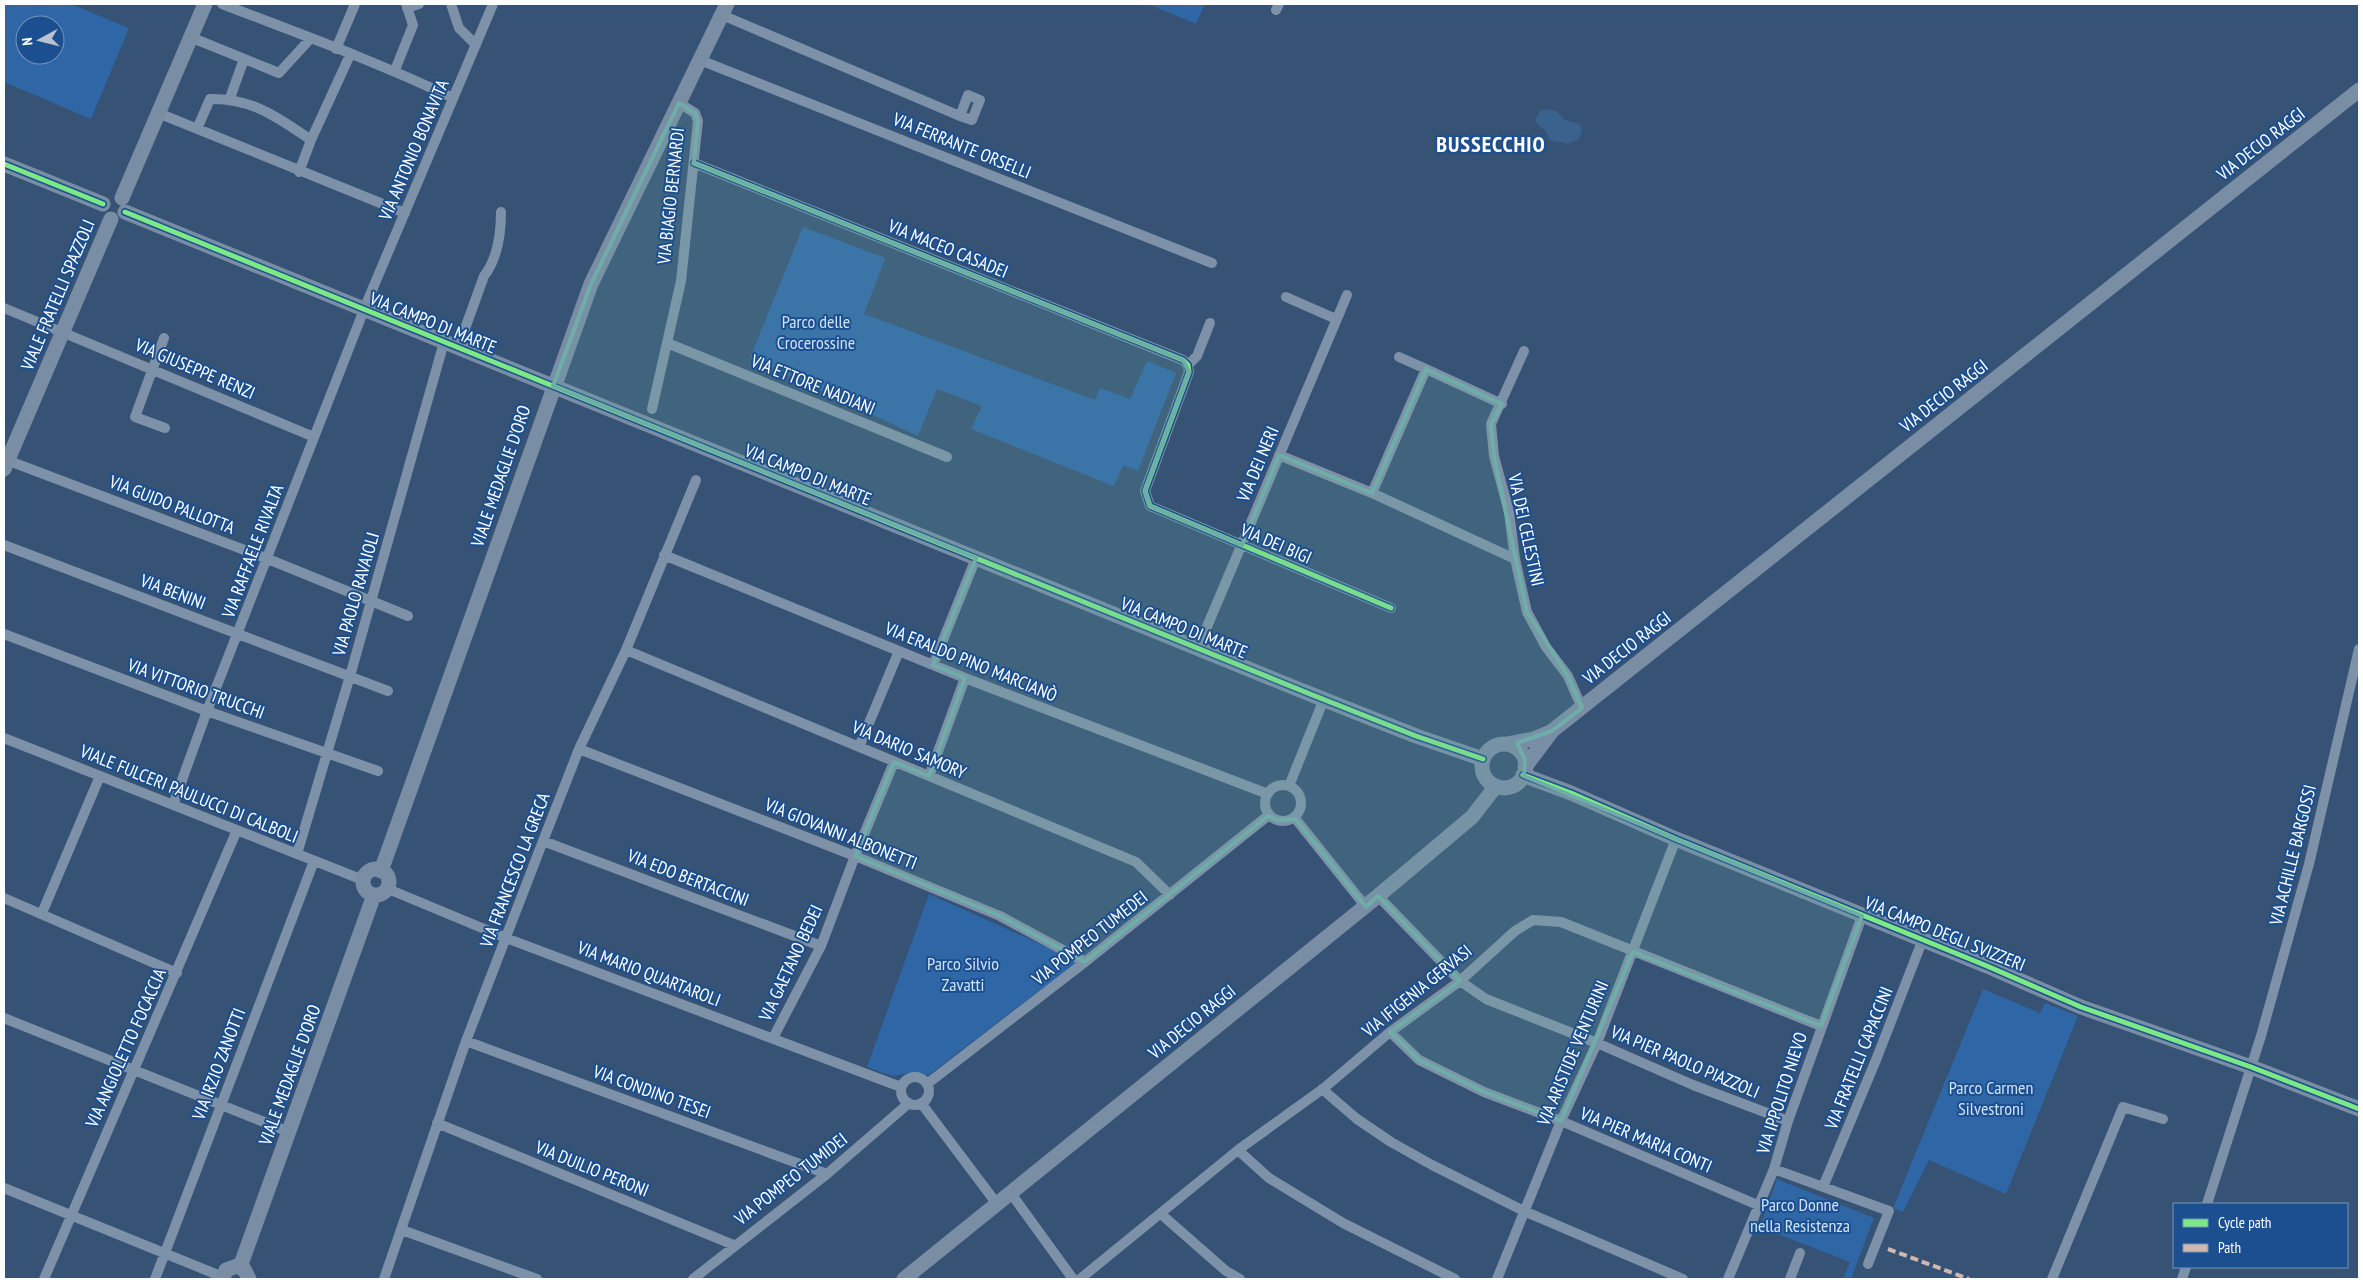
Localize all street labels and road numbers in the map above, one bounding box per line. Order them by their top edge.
street label: VIA ANTONIO BONAVITA [373,75,454,225]
street label: VIA DECIO RAGGI [2211,102,2309,186]
street label: VIA FERRANTE ORSELLI [889,107,1035,184]
street label: VIA BIAGIO BERNARDI [652,127,689,266]
street label: VIA MACEO CASADEI [884,214,1012,283]
street label: VIALE FRATELLI SPAZZOLI [15,216,100,375]
street label: VIA CAMPO DI MARTE [366,286,500,358]
street label: VIA GIUSEPPE RENZI [131,333,259,404]
street label: VIA ETTORE NADIANI [747,349,879,420]
street label: VIA DECIO RAGGI [1894,354,1992,438]
street label: VIALE MEDAGLIE D'ORO [465,402,536,550]
street label: VIA DEI NERI [1231,423,1284,506]
street label: VIA CAMPO DI MARTE [741,438,875,510]
street label: VIA GUIDO PALLOTTA [105,470,239,539]
street label: VIA DEI CELESTINI [1503,471,1550,588]
street label: VIA RAFFAELE RIVALTA [216,480,289,622]
street label: VIA DEI BIGI [1236,518,1315,569]
street label: VIA PAOLO RAVAIOLI [327,529,384,659]
street label: VIA BENINI [136,568,209,614]
street label: VIA CAMPO DI MARTE [1117,591,1251,663]
street label: VIA DECIO RAGGI [1577,606,1675,690]
street label: VIA ERALDO PINO MARCIANÒ [881,616,1061,707]
street label: VIA VITTORIO TRUCCHI [124,653,268,724]
street label: VIA DARIO SAMORY [848,715,971,784]
street label: VIALE FULCERI PAULUCCI DI CALBOLI [76,739,302,848]
street label: VIA ACHILLE BARGOSSI [2264,782,2321,928]
street label: VIA FRANCESCO LA GRECA [474,789,555,952]
street label: VIA GIOVANNI ALBONETTI [761,792,921,875]
street label: VIA EDO BERTACCINI [623,843,752,911]
street label: VIA POMPEO TUMEDEI [1026,885,1152,991]
street label: VIA CAMPO DEGLI SVIZZERI [1860,890,2029,976]
street label: VIA GAETANO BEDEI [753,901,828,1026]
street label: VIA MARIO QUARTAROLI [573,935,724,1011]
street label: VIA IFIGENIA GERVASI [1356,939,1476,1043]
street label: VIA ANGIOLETTO FOCACCIA [80,964,171,1132]
street label: VIA ARISTIDE VENTURINI [1531,977,1614,1130]
street label: VIA DECIO RAGGI [1143,979,1240,1064]
street label: VIA FRATELLI CAPACCINI [1819,983,1898,1133]
street label: VIALE MEDAGLIE D'ORO [253,1001,326,1149]
street label: VIA IRZIO ZANOTTI [186,1005,250,1124]
street label: VIA PIER PAOLO PIAZZOLI [1606,1019,1763,1103]
street label: VIA IPPOLITO NIEVO [1751,1029,1812,1158]
street label: VIA CONDINO TESEI [589,1059,714,1123]
street label: VIA PIER MARIA CONTI [1576,1101,1716,1178]
street label: VIA POMPEO TUMIDEI [729,1127,852,1230]
street label: VIA DUILIO PERONI [531,1135,652,1202]

